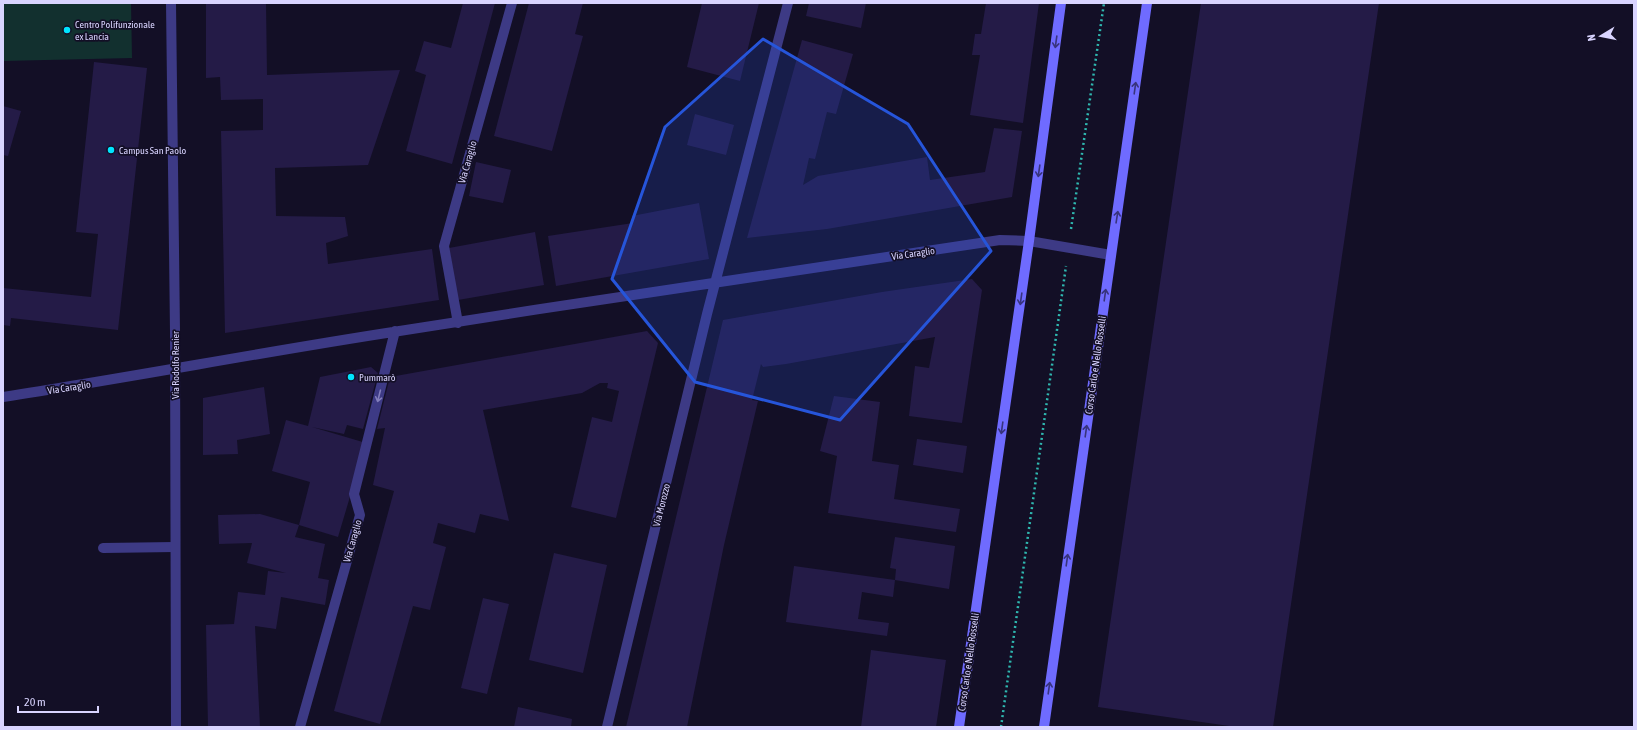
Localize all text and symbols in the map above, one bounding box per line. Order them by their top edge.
north arrow [1581,16,1621,56]
place label: Centro Polifunzionale ex Lancia [75,19,155,42]
marker: Centro Polifunzionale ex Lancia [62,25,72,35]
text: N [1585,33,1598,42]
one-way arrow [1052,35,1060,48]
one-way arrow [1131,82,1139,95]
street label: Via Caraglio [456,139,479,185]
marker: Campus San Paolo [106,145,116,155]
place label: Campus San Paolo [119,145,186,156]
one-way arrow [1035,164,1043,177]
one-way arrow [1113,210,1121,223]
street label: Via Caraglio [891,245,936,262]
one-way arrow [1101,289,1109,302]
one-way arrow [1017,292,1025,305]
street label: Corso Carlo e Nello Rosselli [1083,315,1108,415]
street label: Via Rodolfo Renier [170,330,181,399]
marker: Pummarò [346,372,356,382]
place label: Pummarò [359,372,396,383]
street label: Via Caraglio [47,379,92,396]
one-way arrow [374,389,382,402]
one-way arrow [998,421,1006,434]
one-way arrow [1082,425,1090,438]
street label: Via Morozzo [651,482,672,528]
street label: Via Caraglio [341,518,364,564]
one-way arrow [1063,554,1071,567]
street label: Corso Carlo e Nello Rosselli [956,612,981,712]
one-way arrow [1045,682,1053,695]
scale bar [18,688,98,714]
text: 20 m [24,695,46,709]

